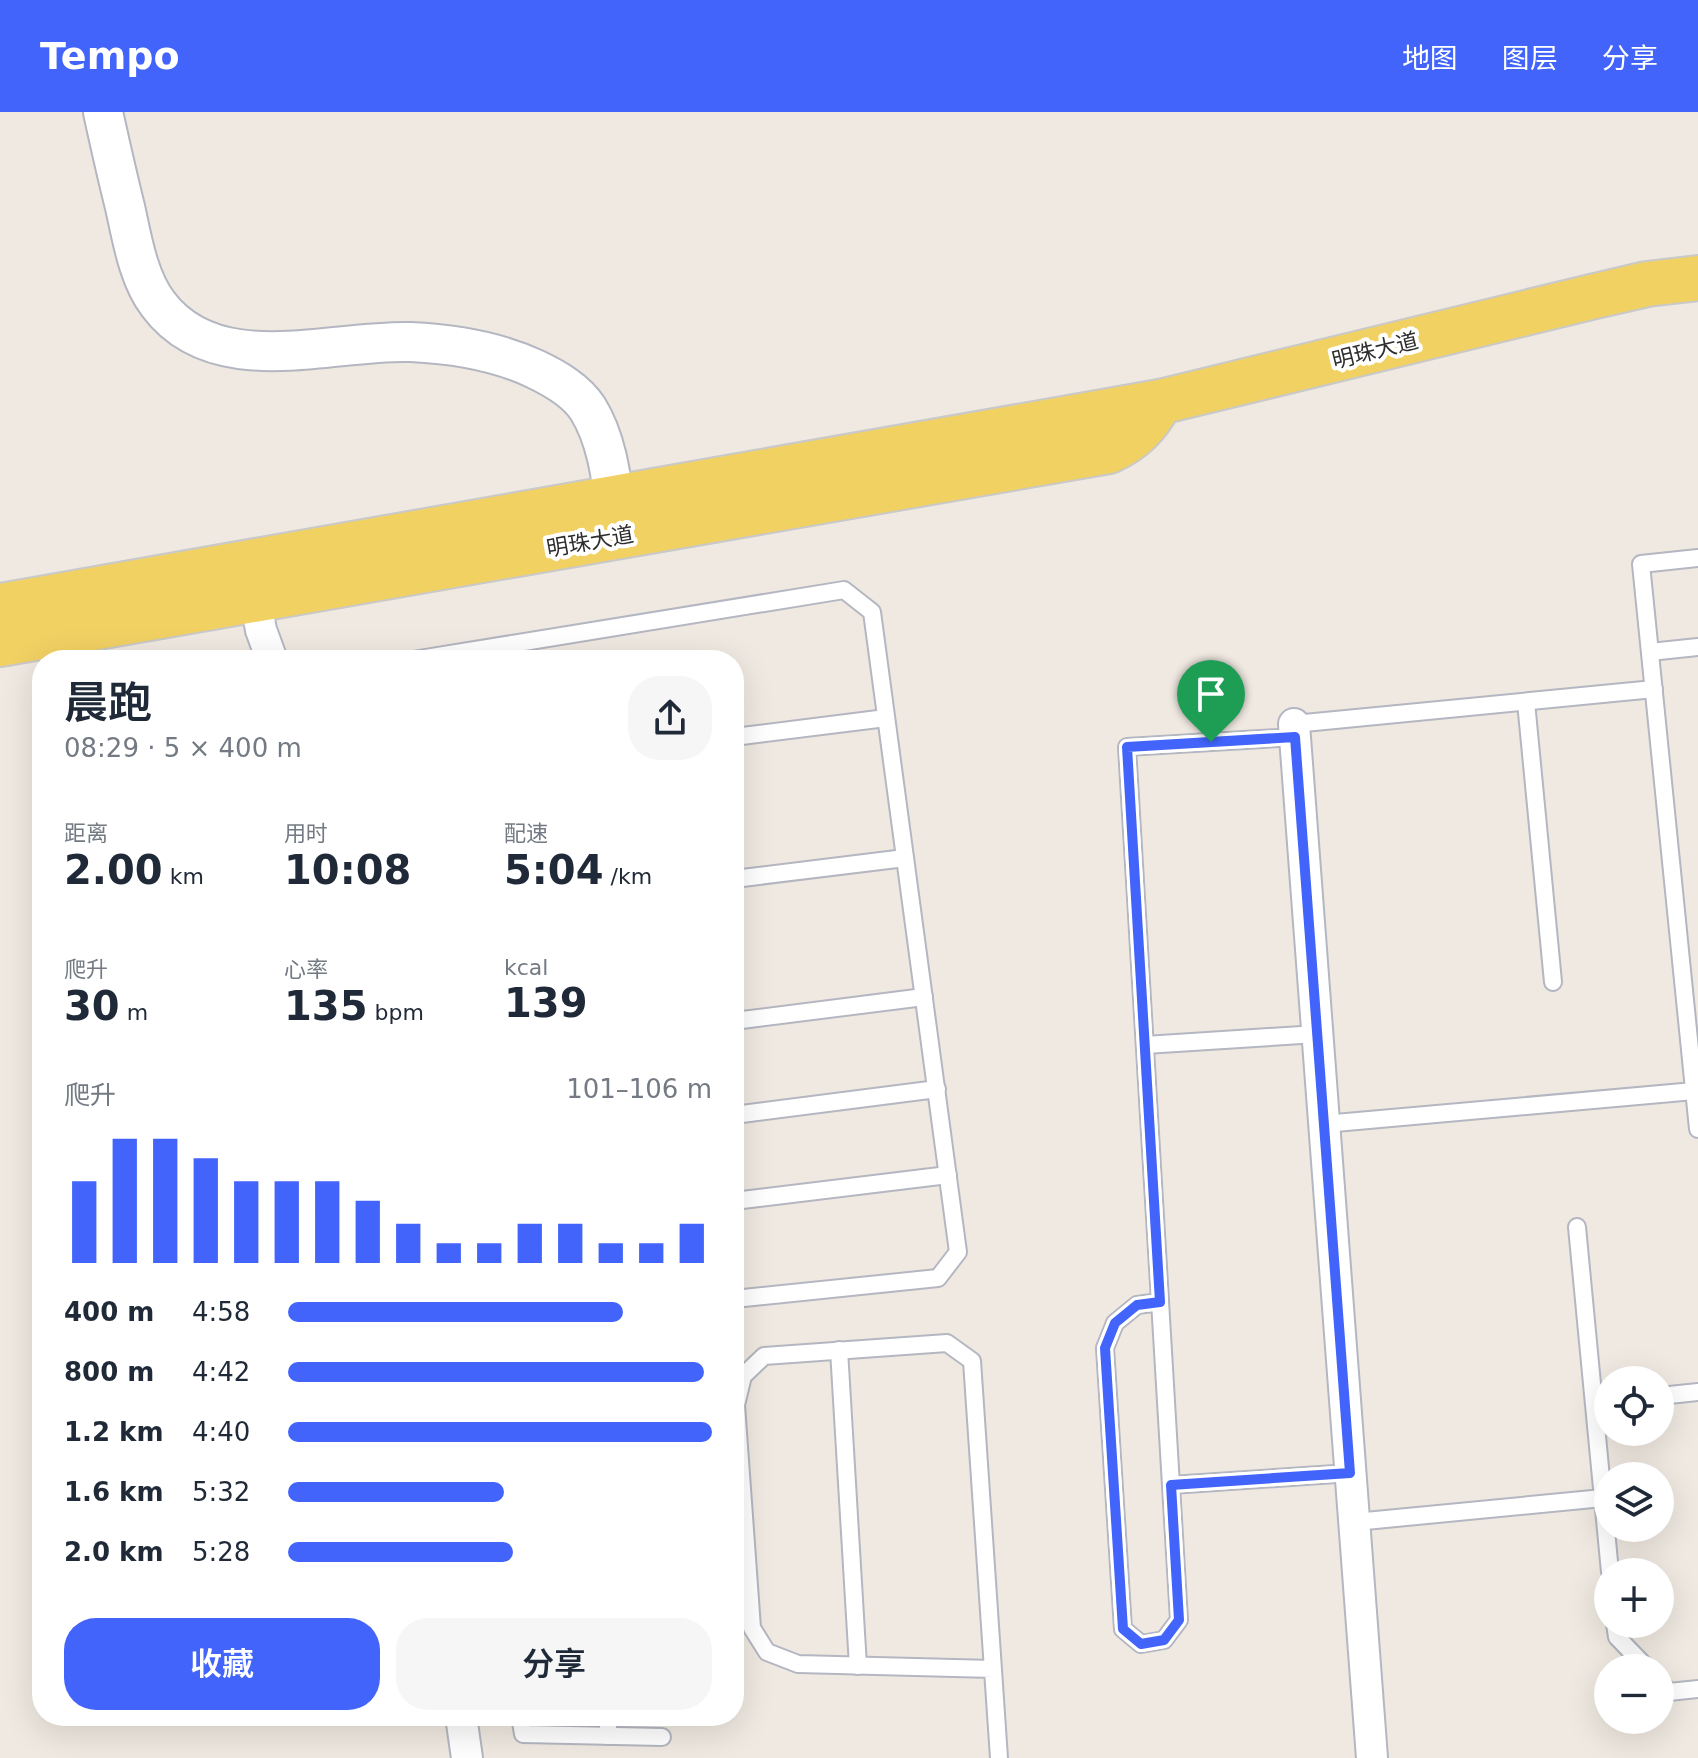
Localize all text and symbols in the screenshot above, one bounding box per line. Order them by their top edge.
text: Tempo [40,34,180,78]
text: 地图 [1402,42,1458,75]
text: 图层 [1502,42,1558,75]
text: 分享 [1602,42,1658,75]
street label: 明珠大道 [1329,328,1421,373]
street label: 明珠大道 [545,522,636,561]
pin [1177,660,1245,742]
icon: arrive [1189,672,1233,716]
button: share [628,676,712,760]
text: 晨跑 [64,677,152,728]
text: 08:29 · 5 × 400 m [64,733,302,763]
text: 距离 [64,821,108,846]
text: 用时 [284,821,328,846]
text: 配速 [504,821,548,846]
text: 2.00 [64,847,163,893]
text: 10:08 [284,847,411,893]
text: 5:04 [504,847,604,893]
text: km [163,864,204,889]
text: /km [604,864,652,889]
text: kcal [504,955,548,980]
text: 爬升 [64,957,108,982]
text: 心率 [284,957,328,982]
text: 139 [504,980,588,1026]
text: 30 [64,983,120,1029]
text: 135 [284,983,368,1029]
text: m [120,1000,148,1025]
text: bpm [368,1000,424,1025]
text: 101–106 m [566,1074,712,1104]
text: 爬升 [64,1080,116,1110]
text: 400 m [64,1297,154,1327]
text: 4:58 [192,1297,250,1327]
text: 800 m [64,1357,154,1387]
text: 4:42 [192,1357,250,1387]
map controls [1594,1366,1674,1734]
button: locate [1594,1366,1674,1446]
text: 1.2 km [64,1417,164,1447]
text: 4:40 [192,1417,250,1447]
button: layers [1594,1462,1674,1542]
text: 1.6 km [64,1477,164,1507]
text: 5:32 [192,1477,250,1507]
text: 2.0 km [64,1537,164,1567]
text: 5:28 [192,1537,250,1567]
button: + [1594,1558,1674,1638]
button: 收藏 [64,1618,380,1710]
button: 分享 [396,1618,712,1710]
button: − [1594,1654,1674,1734]

